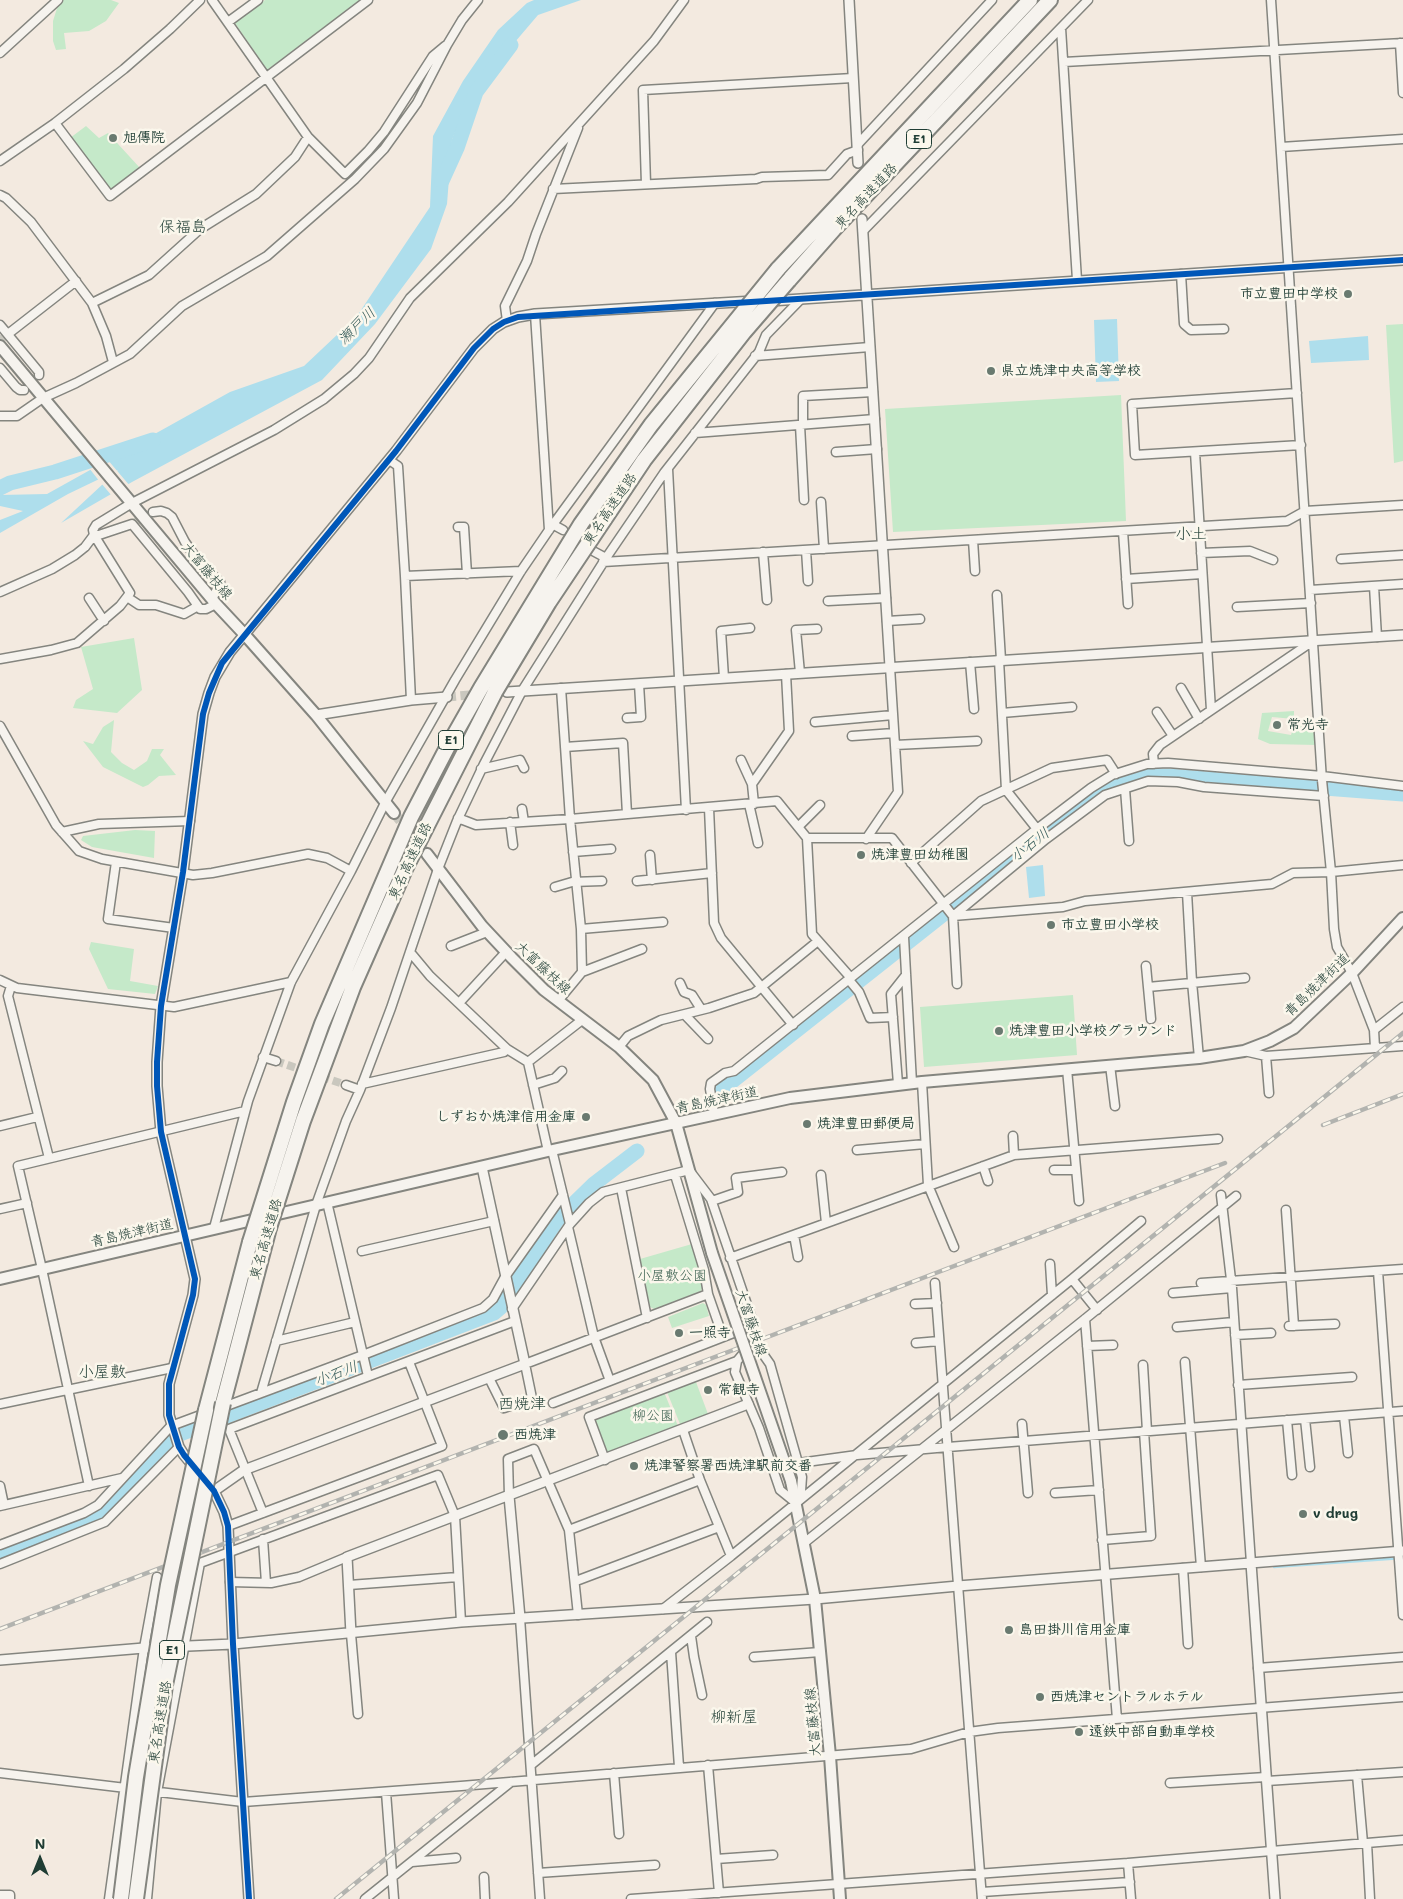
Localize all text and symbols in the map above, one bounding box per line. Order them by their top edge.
place label: 旭傳院 [123,130,165,146]
road number: E1 [906,130,932,148]
marker: 旭傳院 [107,132,119,144]
street label: 東名高速道路 [831,160,901,232]
district label: 保福島 [159,217,207,237]
place label: 市立豊田中学校 [1240,286,1338,302]
marker: 市立豊田中学校 [1342,288,1354,300]
water label: 瀬戸川 [335,304,379,348]
place label: 県立焼津中央高等学校 [1001,363,1141,379]
marker: 県立焼津中央高等学校 [985,365,997,377]
street label: 東名高速道路 [580,469,640,549]
district label: 小土 [1175,524,1207,544]
street label: 大富藤枝線 [178,539,236,603]
place label: 常光寺 [1287,717,1329,733]
marker: 常光寺 [1271,719,1283,731]
road number: E1 [438,730,464,750]
street label: 東名高速道路 [385,819,435,903]
water label: 小石川 [1007,824,1053,866]
place label: 焼津豊田幼稚園 [871,847,969,863]
marker: 焼津豊田幼稚園 [855,849,867,861]
place label: 市立豊田小学校 [1061,917,1159,933]
marker: 市立豊田小学校 [1045,919,1057,931]
street label: 大富藤枝線 [512,938,574,998]
street label: 青島焼津街道 [1281,950,1353,1020]
place label: 焼津豊田小学校グラウンド [1009,1023,1177,1039]
marker: 焼津豊田小学校グラウンド [993,1025,1005,1037]
street label: 青島焼津街道 [674,1083,760,1117]
place label: しずおか焼津信用金庫 [436,1109,576,1125]
marker: しずおか焼津信用金庫 [580,1111,592,1123]
place label: 焼津豊田郵便局 [817,1116,915,1132]
marker: 焼津豊田郵便局 [801,1118,813,1130]
street label: 東名高速道路 [246,1196,286,1282]
street label: 青島焼津街道 [89,1215,175,1251]
park label: 小屋敷公園 [637,1268,707,1284]
street label: 大富藤枝線 [732,1287,770,1359]
place label: 一照寺 [689,1325,731,1341]
marker: 一照寺 [673,1327,685,1339]
water label: 小石川 [312,1358,360,1390]
district label: 小屋敷 [78,1362,126,1382]
place label: 常観寺 [718,1382,760,1398]
marker: 常観寺 [702,1384,714,1396]
district label: 西焼津 [498,1394,546,1414]
park label: 柳公園 [632,1408,674,1424]
place label: 西焼津 [514,1427,556,1443]
marker: 西焼津 [496,1428,510,1442]
place label: 焼津警察署西焼津駅前交番 [644,1458,812,1474]
marker: 焼津警察署西焼津駅前交番 [628,1460,640,1472]
place label: v drug [1313,1506,1358,1522]
marker: v drug [1297,1508,1309,1520]
place label: 島田掛川信用金庫 [1019,1622,1131,1638]
marker: 島田掛川信用金庫 [1003,1624,1015,1636]
road number: E1 [160,1640,184,1660]
street label: 東名高速道路 [145,1679,175,1765]
street label: 大富藤枝線 [802,1686,824,1758]
place label: 西焼津セントラルホテル [1050,1689,1204,1705]
marker: 西焼津セントラルホテル [1034,1691,1046,1703]
district label: 柳新屋 [710,1707,758,1727]
place label: 遠鉄中部自動車学校 [1089,1724,1215,1740]
marker: 遠鉄中部自動車学校 [1073,1726,1085,1738]
north arrow [15,1834,65,1884]
text: N [35,1834,45,1853]

